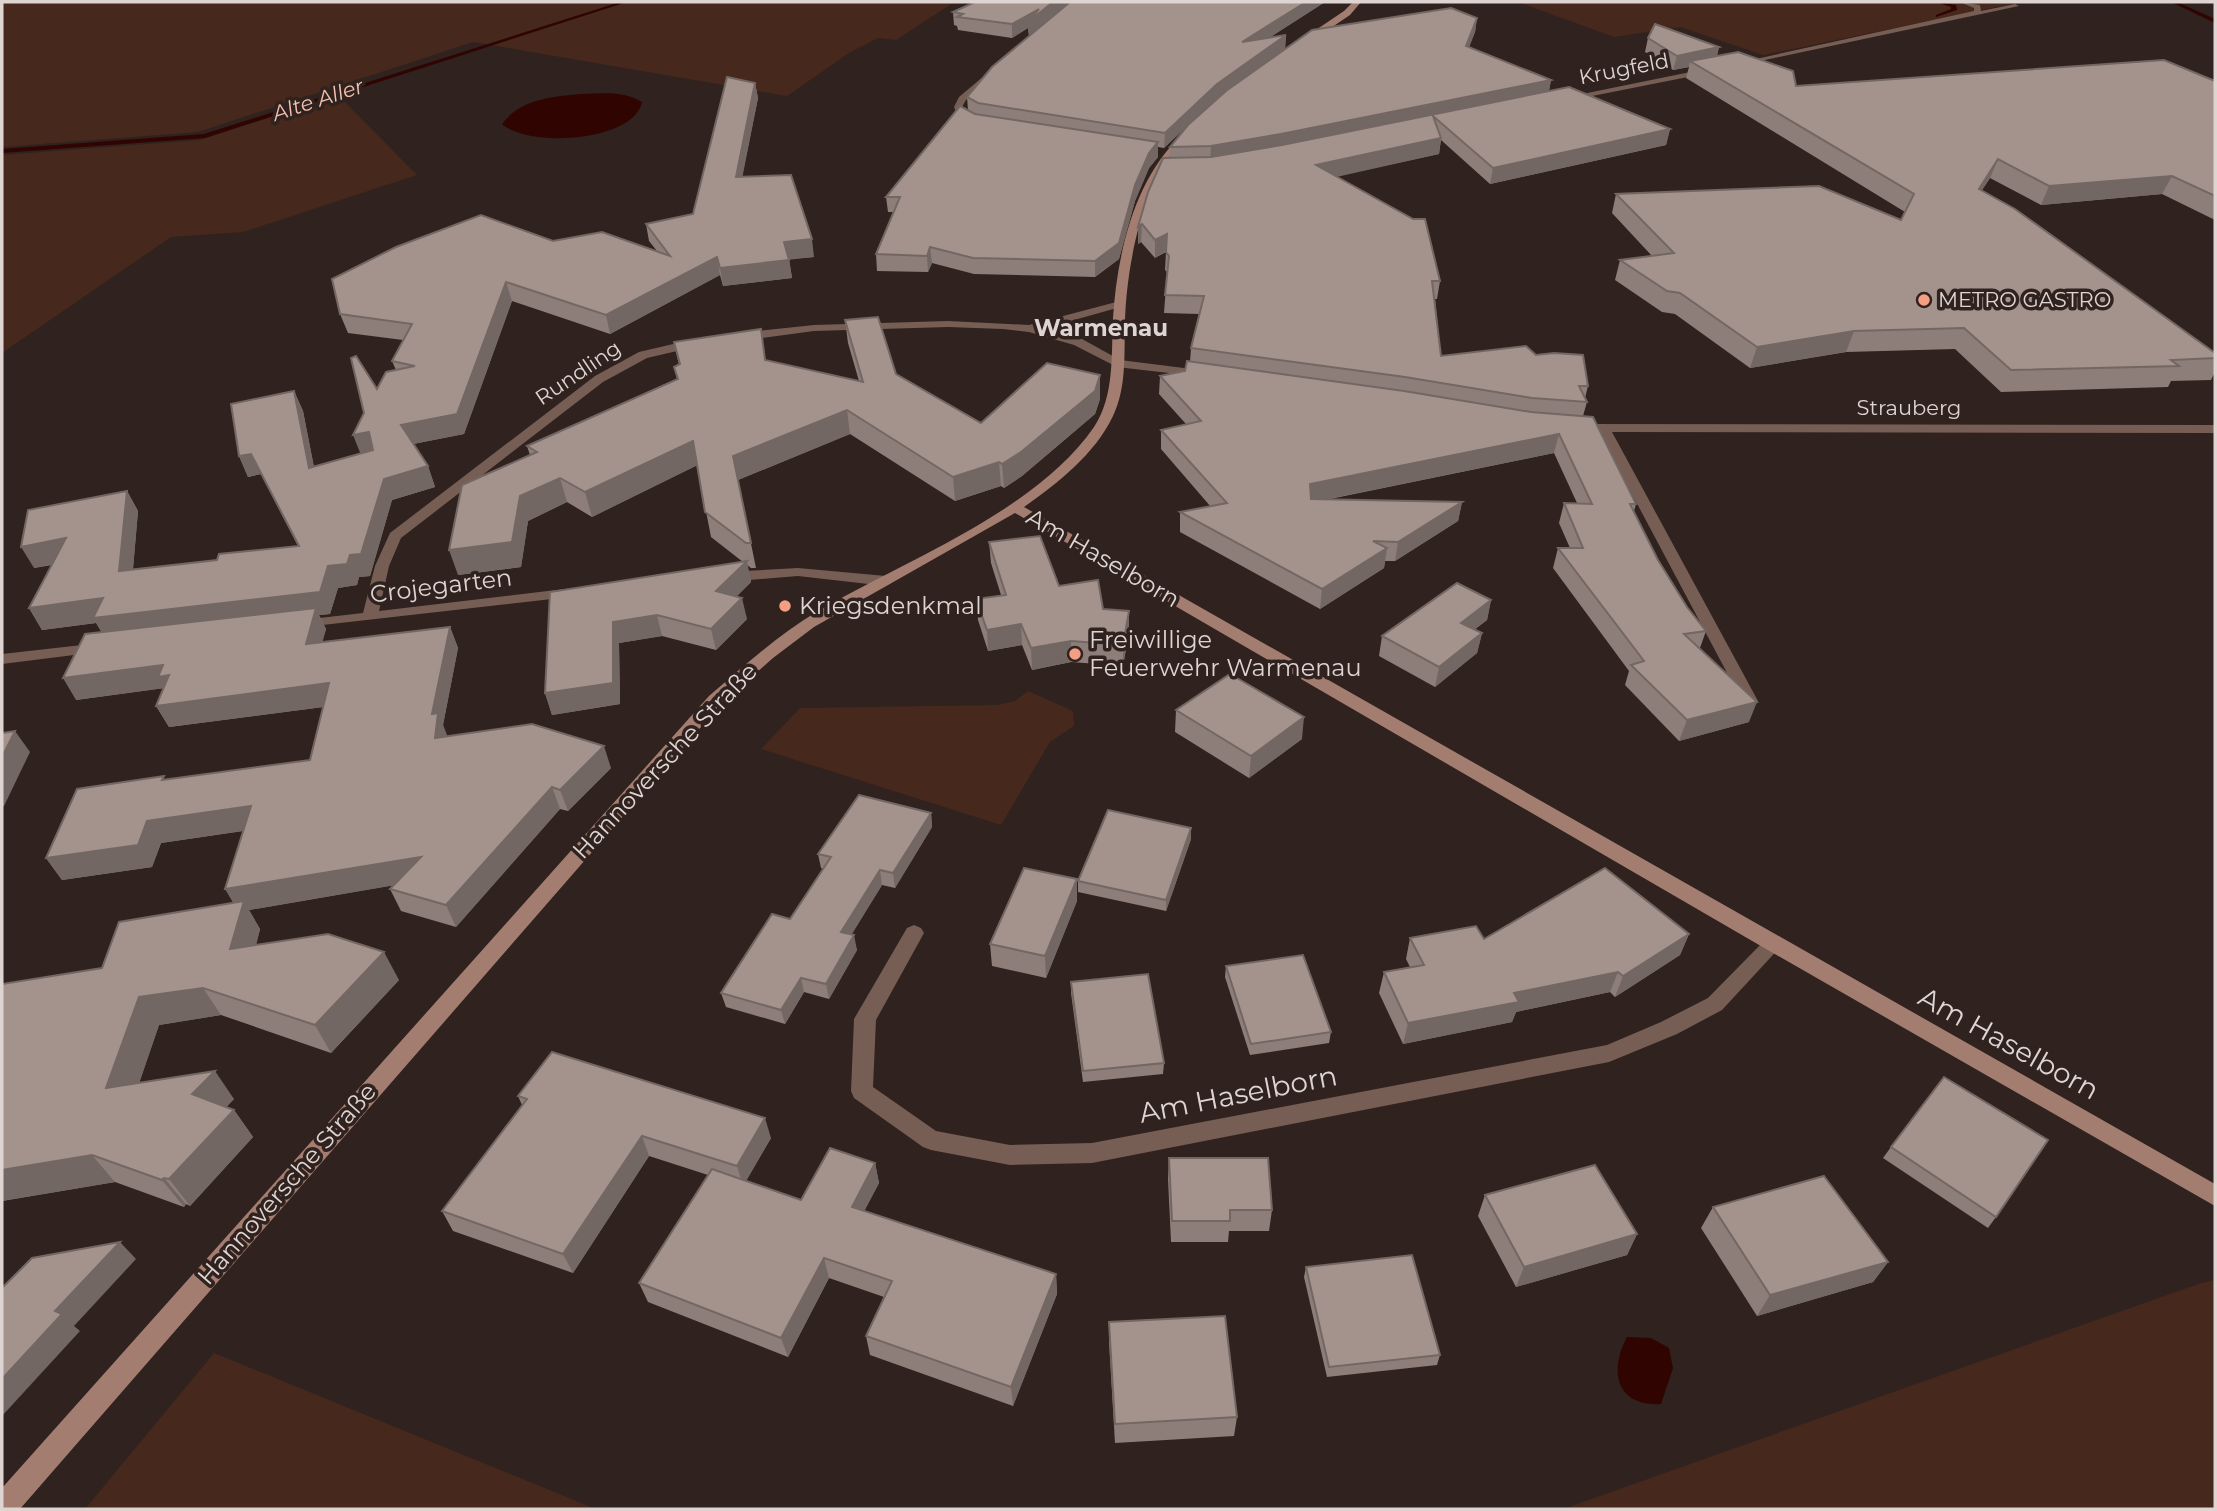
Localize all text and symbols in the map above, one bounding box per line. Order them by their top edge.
street label: Krugfeld [1577,48,1671,89]
water label: Alte Aller [267,73,367,127]
place label: METRO GASTRO [1938,287,2111,312]
marker: METRO GASTRO [1916,292,1932,308]
district label: Warmenau [1034,314,1168,342]
street label: Rundling [530,335,625,410]
street label: Strauberg [1857,395,1961,420]
street label: Am Haselborn [1021,502,1185,613]
street label: Crojegarten [368,562,514,609]
place label: Kriegsdenkmal [799,591,982,620]
marker: Kriegsdenkmal [777,598,793,614]
place label: Freiwillige Feuerwehr Warmenau [1089,625,1362,682]
marker: Freiwillige Feuerwehr Warmenau [1067,646,1083,662]
street label: Hannoversche Straße [566,657,763,865]
street label: Am Haselborn [1913,979,2105,1107]
street label: Am Haselborn [1136,1058,1340,1130]
street label: Hannoversche Straße [191,1077,382,1290]

